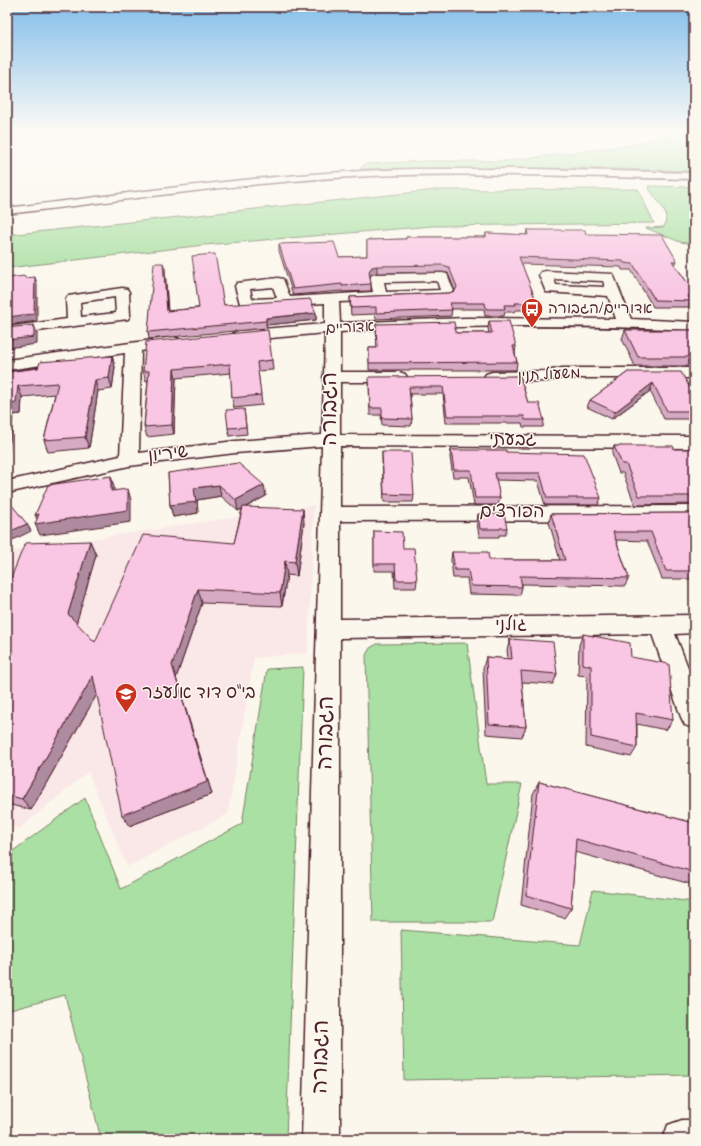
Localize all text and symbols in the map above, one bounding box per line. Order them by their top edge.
bus stop icon: אדוריים/הגבורה [519,296,545,329]
place label: אדוריים/הגבורה [548,298,653,320]
street label: אדוריים [325,316,375,340]
street label: משעול תנין [517,362,581,388]
street label: הגבורה [315,372,347,446]
street label: גבעתי [489,428,537,454]
street label: שיריון [146,440,190,470]
street label: הפורצים [480,500,544,526]
street label: גולני [495,613,527,639]
school or university icon: בי"ס דוד אלעזר [113,681,139,714]
place label: בי"ס דוד אלעזר [142,681,256,707]
street label: הגבורה [310,695,344,771]
street label: הגבורה [305,1019,339,1095]

